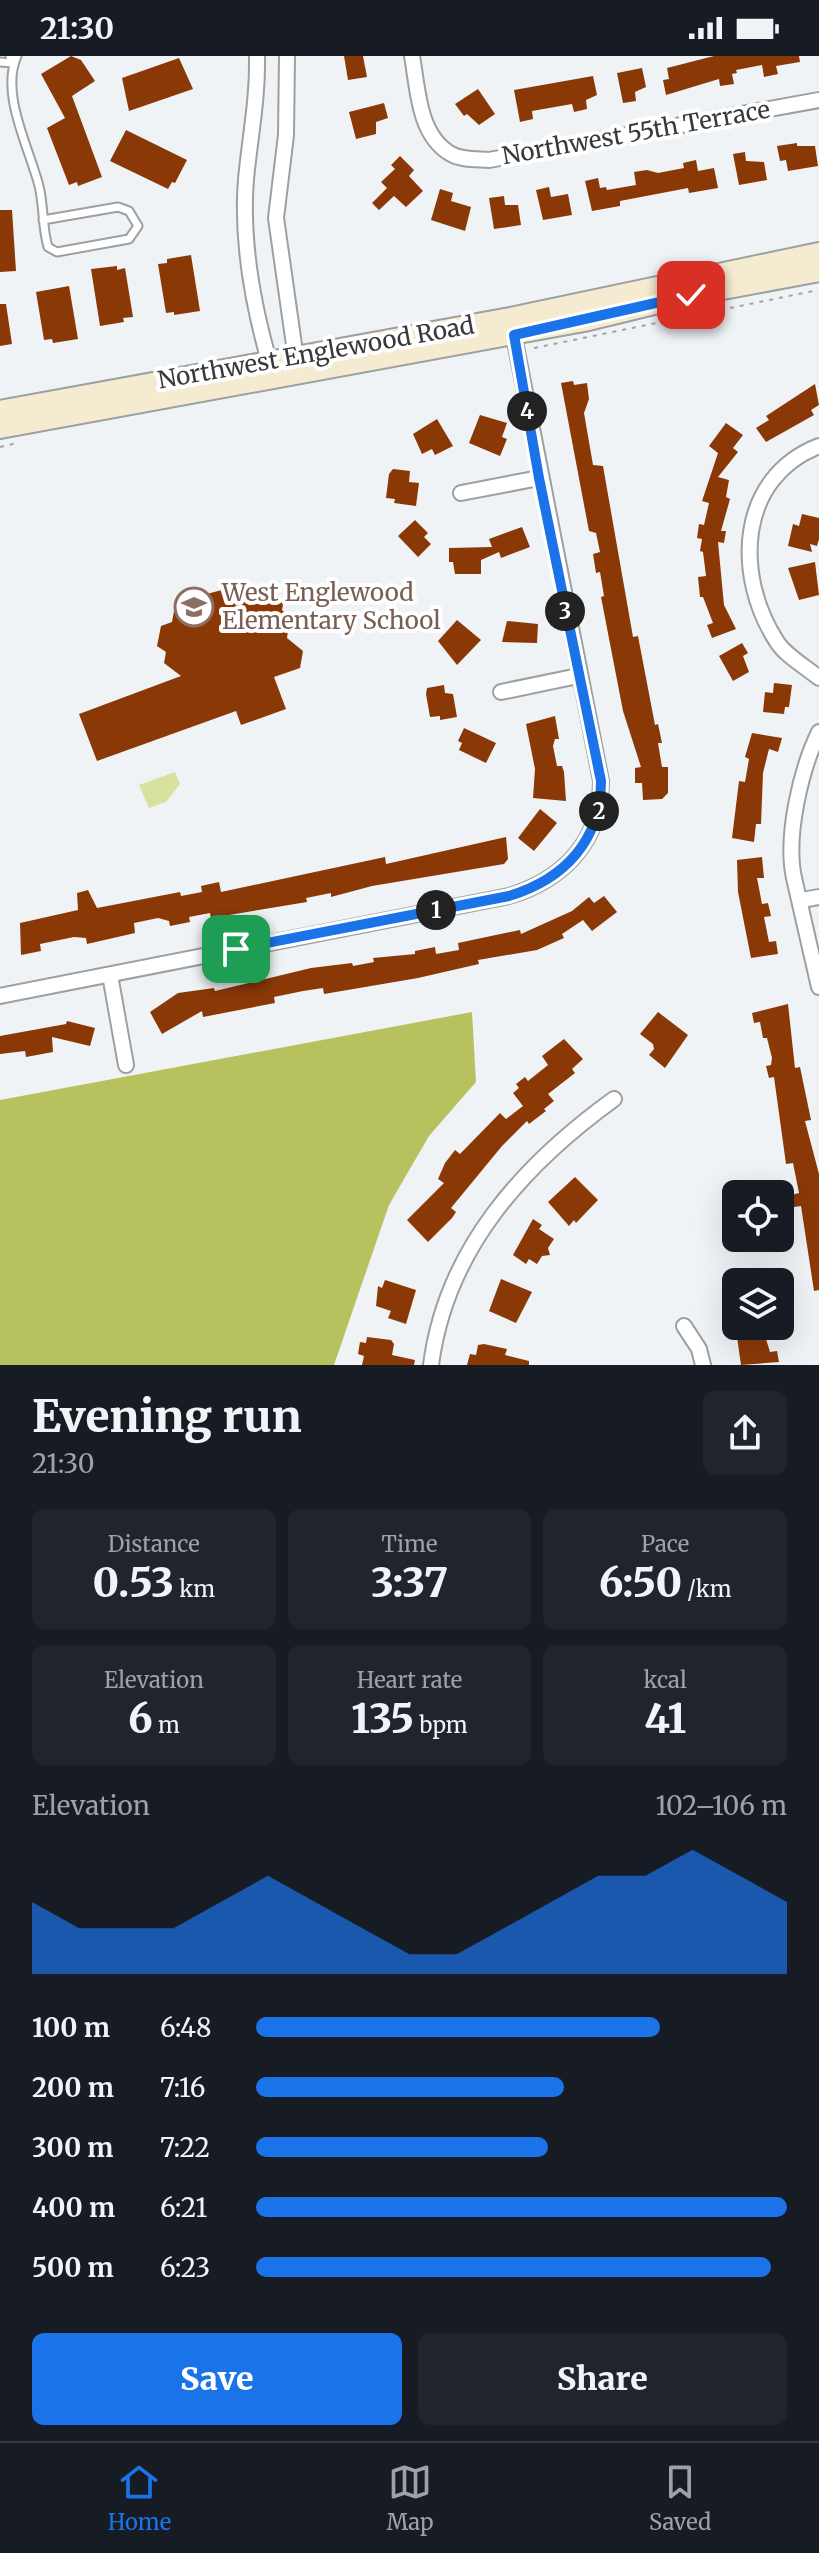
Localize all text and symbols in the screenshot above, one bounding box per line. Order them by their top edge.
text: 21:30 [40,9,114,47]
street label: Northwest 55th Terrace [500,94,772,171]
pin [657,261,725,329]
icon: check [669,273,713,317]
street label: Northwest Englewood Road [155,309,477,396]
pin: 4 [507,391,547,431]
text: 4 [520,397,534,425]
place label: West Englewood Elementary School [221,577,441,636]
school or university icon: West Englewood Elementary School [173,586,215,628]
pin: 3 [545,591,585,631]
text: 3 [559,597,571,625]
pin: 2 [579,791,619,831]
text: 2 [593,797,605,825]
pin: 1 [416,890,456,930]
text: 1 [431,896,441,924]
pin [202,915,270,983]
icon: arrive [214,927,258,971]
map controls [722,1180,794,1340]
button: locate [722,1180,794,1252]
button: layers [722,1268,794,1340]
text: Evening run [32,1389,301,1444]
button: share [703,1391,787,1475]
text: 21:30 [32,1447,95,1480]
text: Distance [108,1530,200,1558]
text: Time [382,1530,437,1558]
text: Pace [641,1530,689,1558]
text: 0.53 [93,1558,174,1608]
text: 3:37 [371,1558,448,1608]
text: 6:50 [599,1558,682,1608]
text: km [174,1575,215,1603]
text: /km [682,1575,732,1603]
text: Elevation [104,1666,204,1694]
text: Heart rate [357,1666,462,1694]
text: kcal [644,1666,687,1694]
text: 6 [128,1694,153,1744]
text: 135 [351,1694,414,1744]
text: 41 [644,1694,686,1744]
text: m [153,1711,180,1739]
text: bpm [414,1711,468,1739]
text: Elevation [32,1789,150,1822]
text: 102–106 m [655,1789,787,1822]
text: 100 m [32,2011,110,2044]
text: 6:48 [160,2011,211,2044]
text: 200 m [32,2071,114,2104]
text: 7:16 [160,2071,205,2104]
text: 300 m [32,2131,113,2164]
text: 7:22 [160,2131,210,2164]
text: 400 m [32,2191,115,2224]
text: 6:21 [160,2191,207,2224]
text: 500 m [32,2251,114,2284]
text: 6:23 [160,2251,210,2284]
button: Save [32,2333,402,2425]
button: Share [418,2333,787,2425]
tab: Home [108,2460,171,2536]
tab: Map [387,2460,433,2536]
tab: Saved [649,2460,711,2536]

